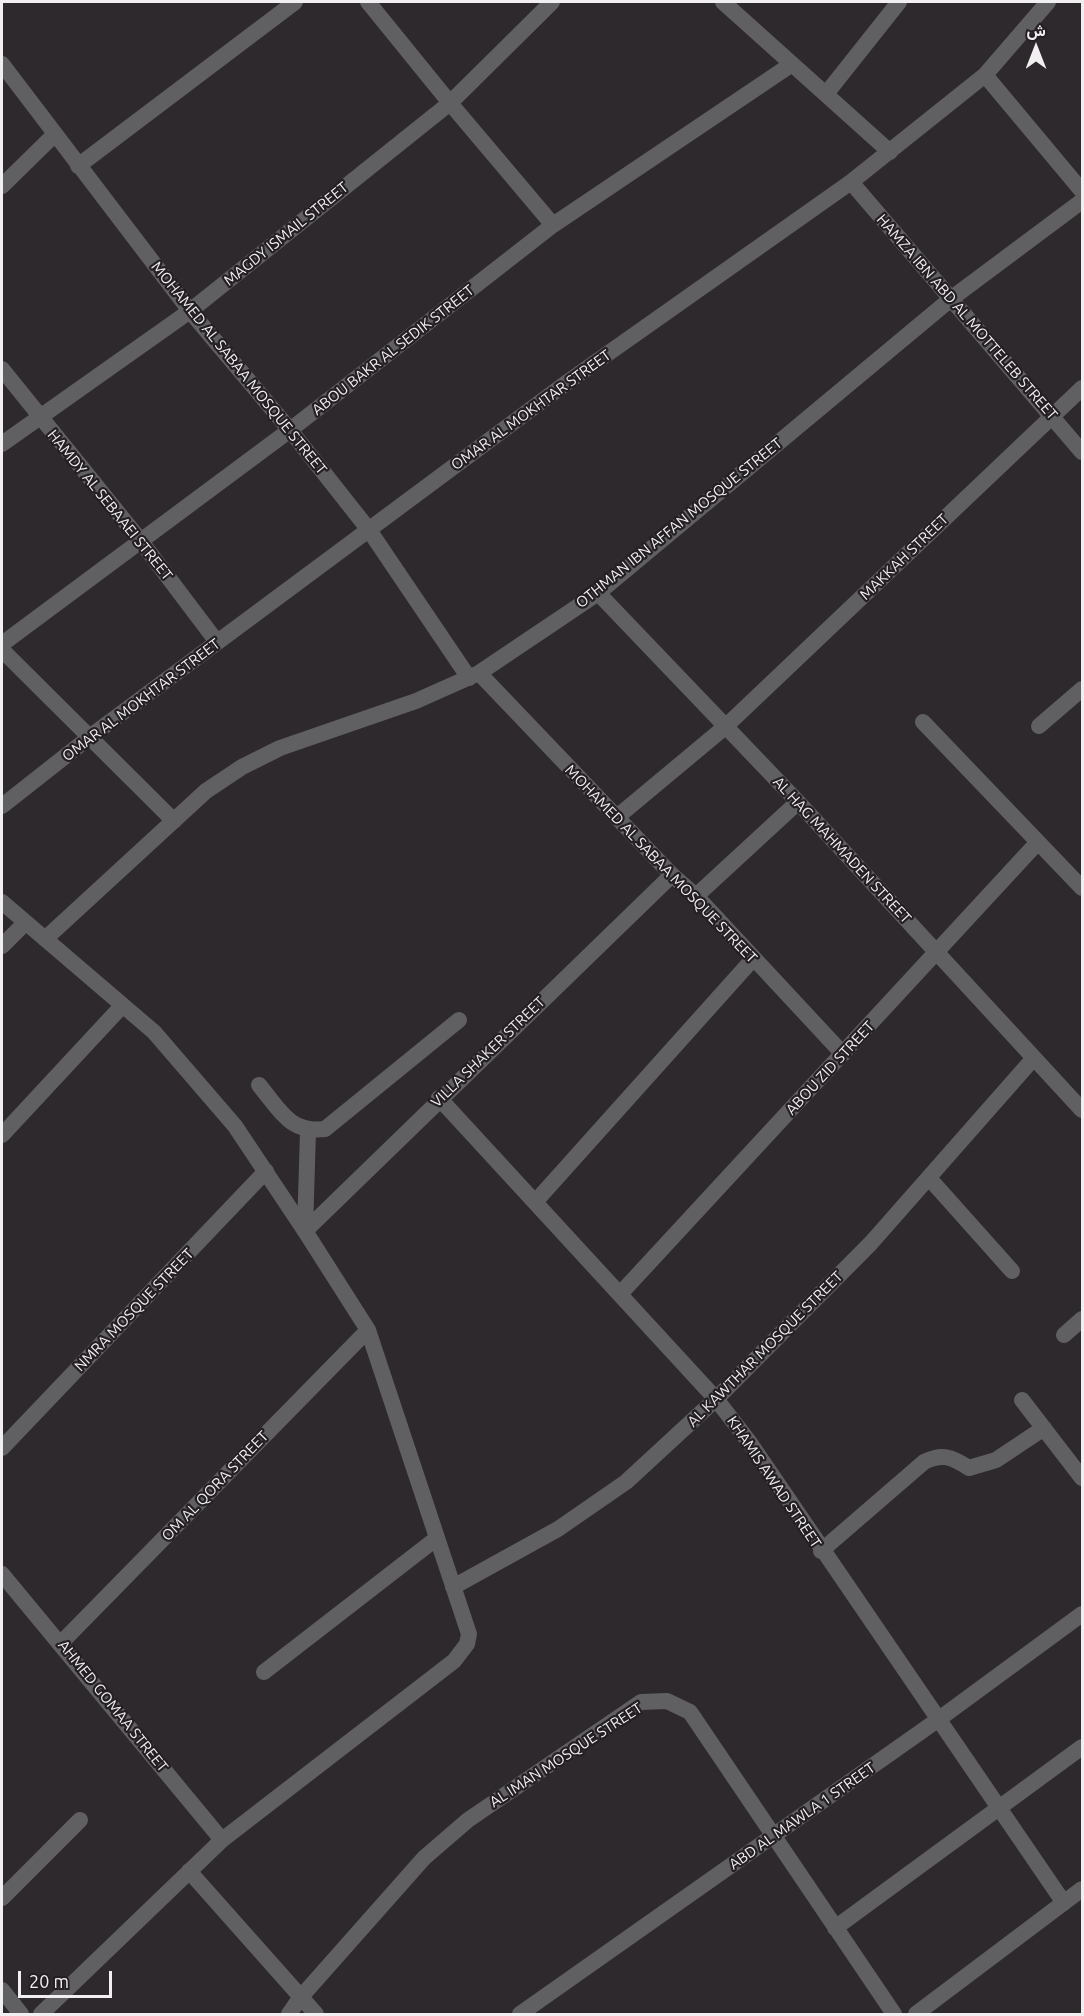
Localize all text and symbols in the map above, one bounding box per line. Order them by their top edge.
north arrow [1006,18,1066,78]
text: ش [1026,21,1046,39]
street label: MAGDY ISMAIL STREET [220,178,352,290]
street label: HAMZA IBN ABD AL MOTTELEB STREET [873,211,1061,423]
street label: MOHAMED AL SABAA MOSQUE STREET [147,258,331,478]
street label: ABOU BAKR AL SEDIK STREET [308,281,478,419]
street label: OMAR AL MOKHTAR STREET [448,346,614,474]
street label: HAMDY AL SEBAAEI STREET [44,426,176,584]
street label: OTHMAN IBN AFFAN MOSQUE STREET [572,434,786,612]
street label: MAKKAH STREET [856,510,952,604]
street label: OMAR AL MOKHTAR STREET [58,635,224,765]
street label: MOHAMED AL SABAA MOSQUE STREET [561,761,761,967]
street label: AL HAG MAHMADEN STREET [769,773,915,927]
street label: VILLA SHAKER STREET [427,993,549,1111]
street label: ABOU ZID STREET [782,1017,878,1119]
street label: NMRA MOSQUE STREET [71,1245,197,1375]
street label: AL KAWTHAR MOSQUE STREET [684,1268,846,1430]
street label: KHAMIS AWAD STREET [723,1413,825,1551]
street label: OM AL QORA STREET [158,1427,272,1545]
street label: AHMED GOMAA STREET [54,1636,172,1776]
street label: AL IMAN MOSQUE STREET [486,1699,646,1811]
street label: ABD AL MAWLA 1 STREET [725,1759,879,1873]
scale bar [21,1959,116,1997]
text: 20 m [29,1971,69,1991]

